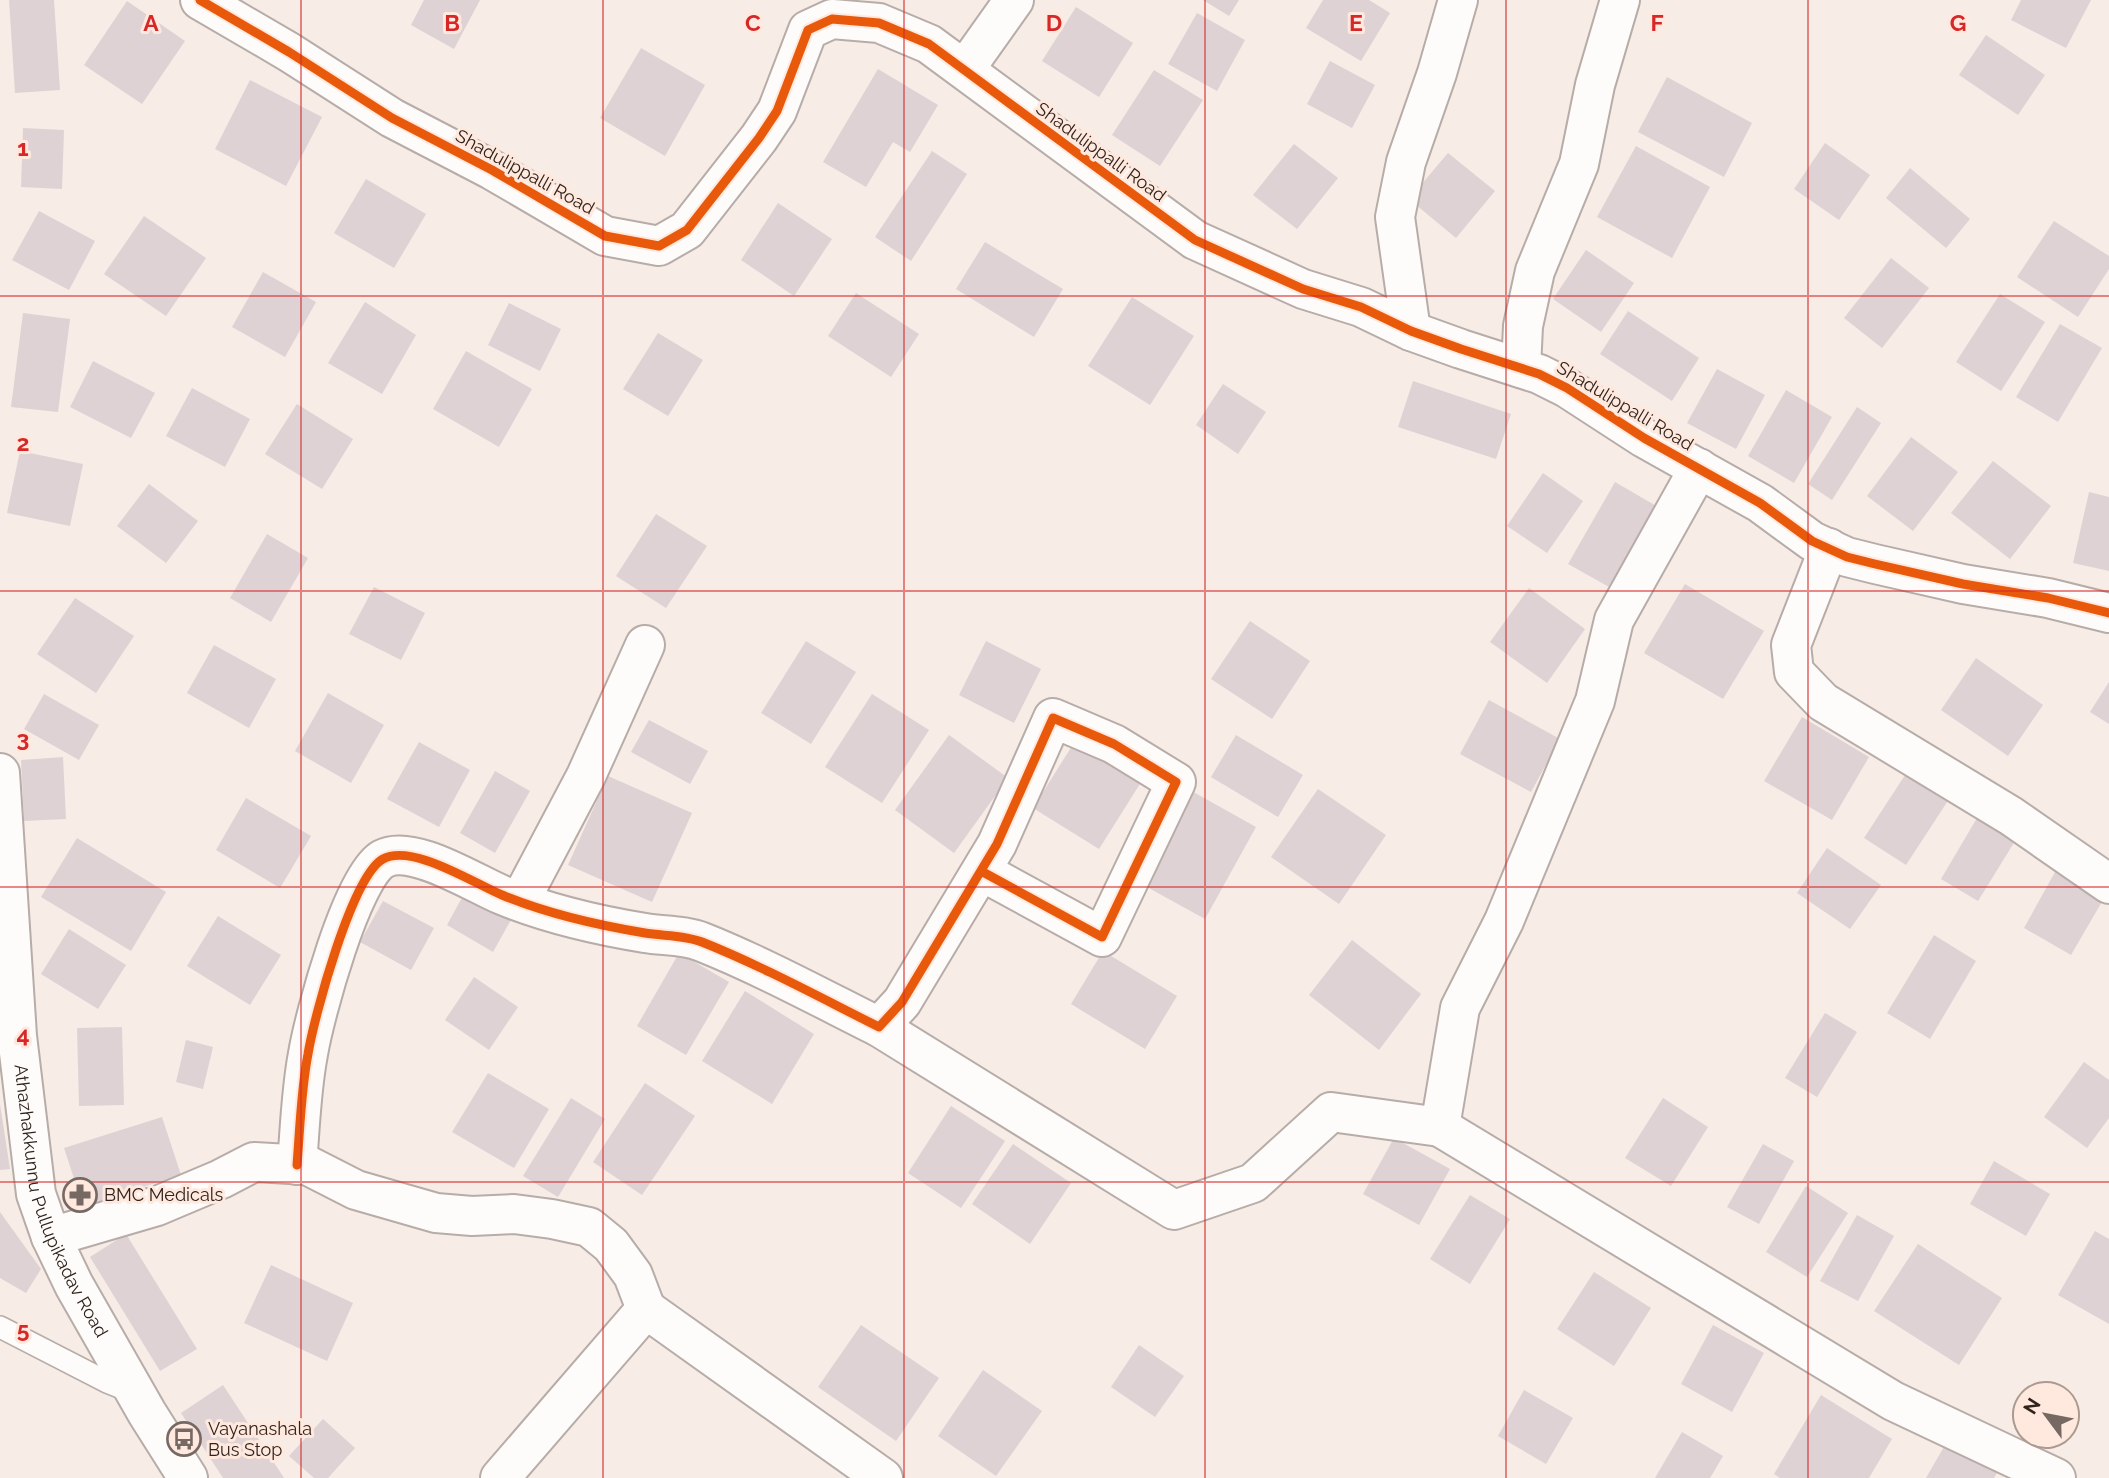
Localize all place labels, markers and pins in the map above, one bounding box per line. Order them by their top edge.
pharmacy icon: BMC Medicals [61,1176,99,1214]
place label: BMC Medicals [104,1184,224,1205]
place label: Vayanashala Bus Stop [208,1418,312,1460]
bus stop icon: Vayanashala Bus Stop [165,1420,203,1458]

